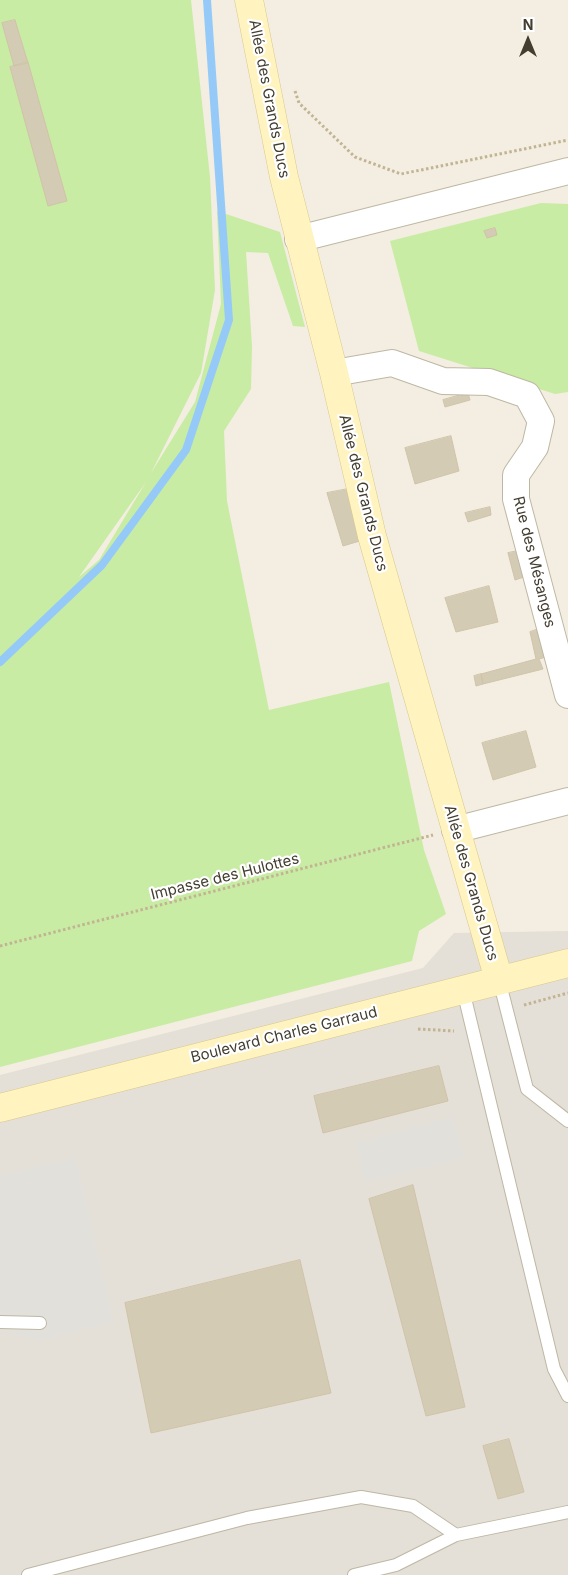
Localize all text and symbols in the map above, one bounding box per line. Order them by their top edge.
north arrow [503,15,553,65]
text: N [523,16,533,33]
street label: Allée des Grands Ducs [245,18,293,180]
street label: Allée des Grands Ducs [335,413,391,573]
street label: Rue des Mésanges [509,494,559,630]
street label: Allée des Grands Ducs [440,803,502,963]
street label: Impasse des Hulottes [149,850,301,904]
street label: Boulevard Charles Garraud [189,1003,379,1067]

